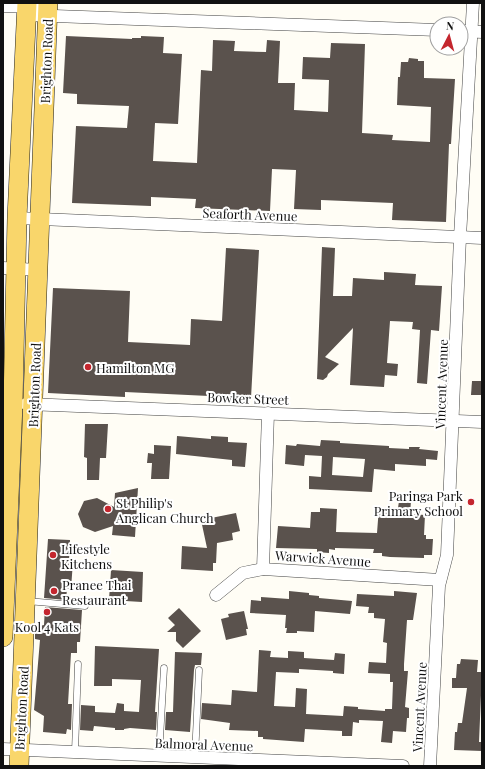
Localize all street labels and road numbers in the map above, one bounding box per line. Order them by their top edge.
street label: Brighton Road [36,18,56,103]
street label: Seaforth Avenue [202,204,298,224]
street label: Vincent Avenue [431,338,451,430]
street label: Brighton Road [24,342,44,427]
street label: Bowker Street [207,388,290,408]
street label: Warwick Avenue [273,546,372,570]
street label: Vincent Avenue [408,661,430,753]
street label: Brighton Road [10,665,32,751]
street label: Balmoral Avenue [154,734,254,754]

